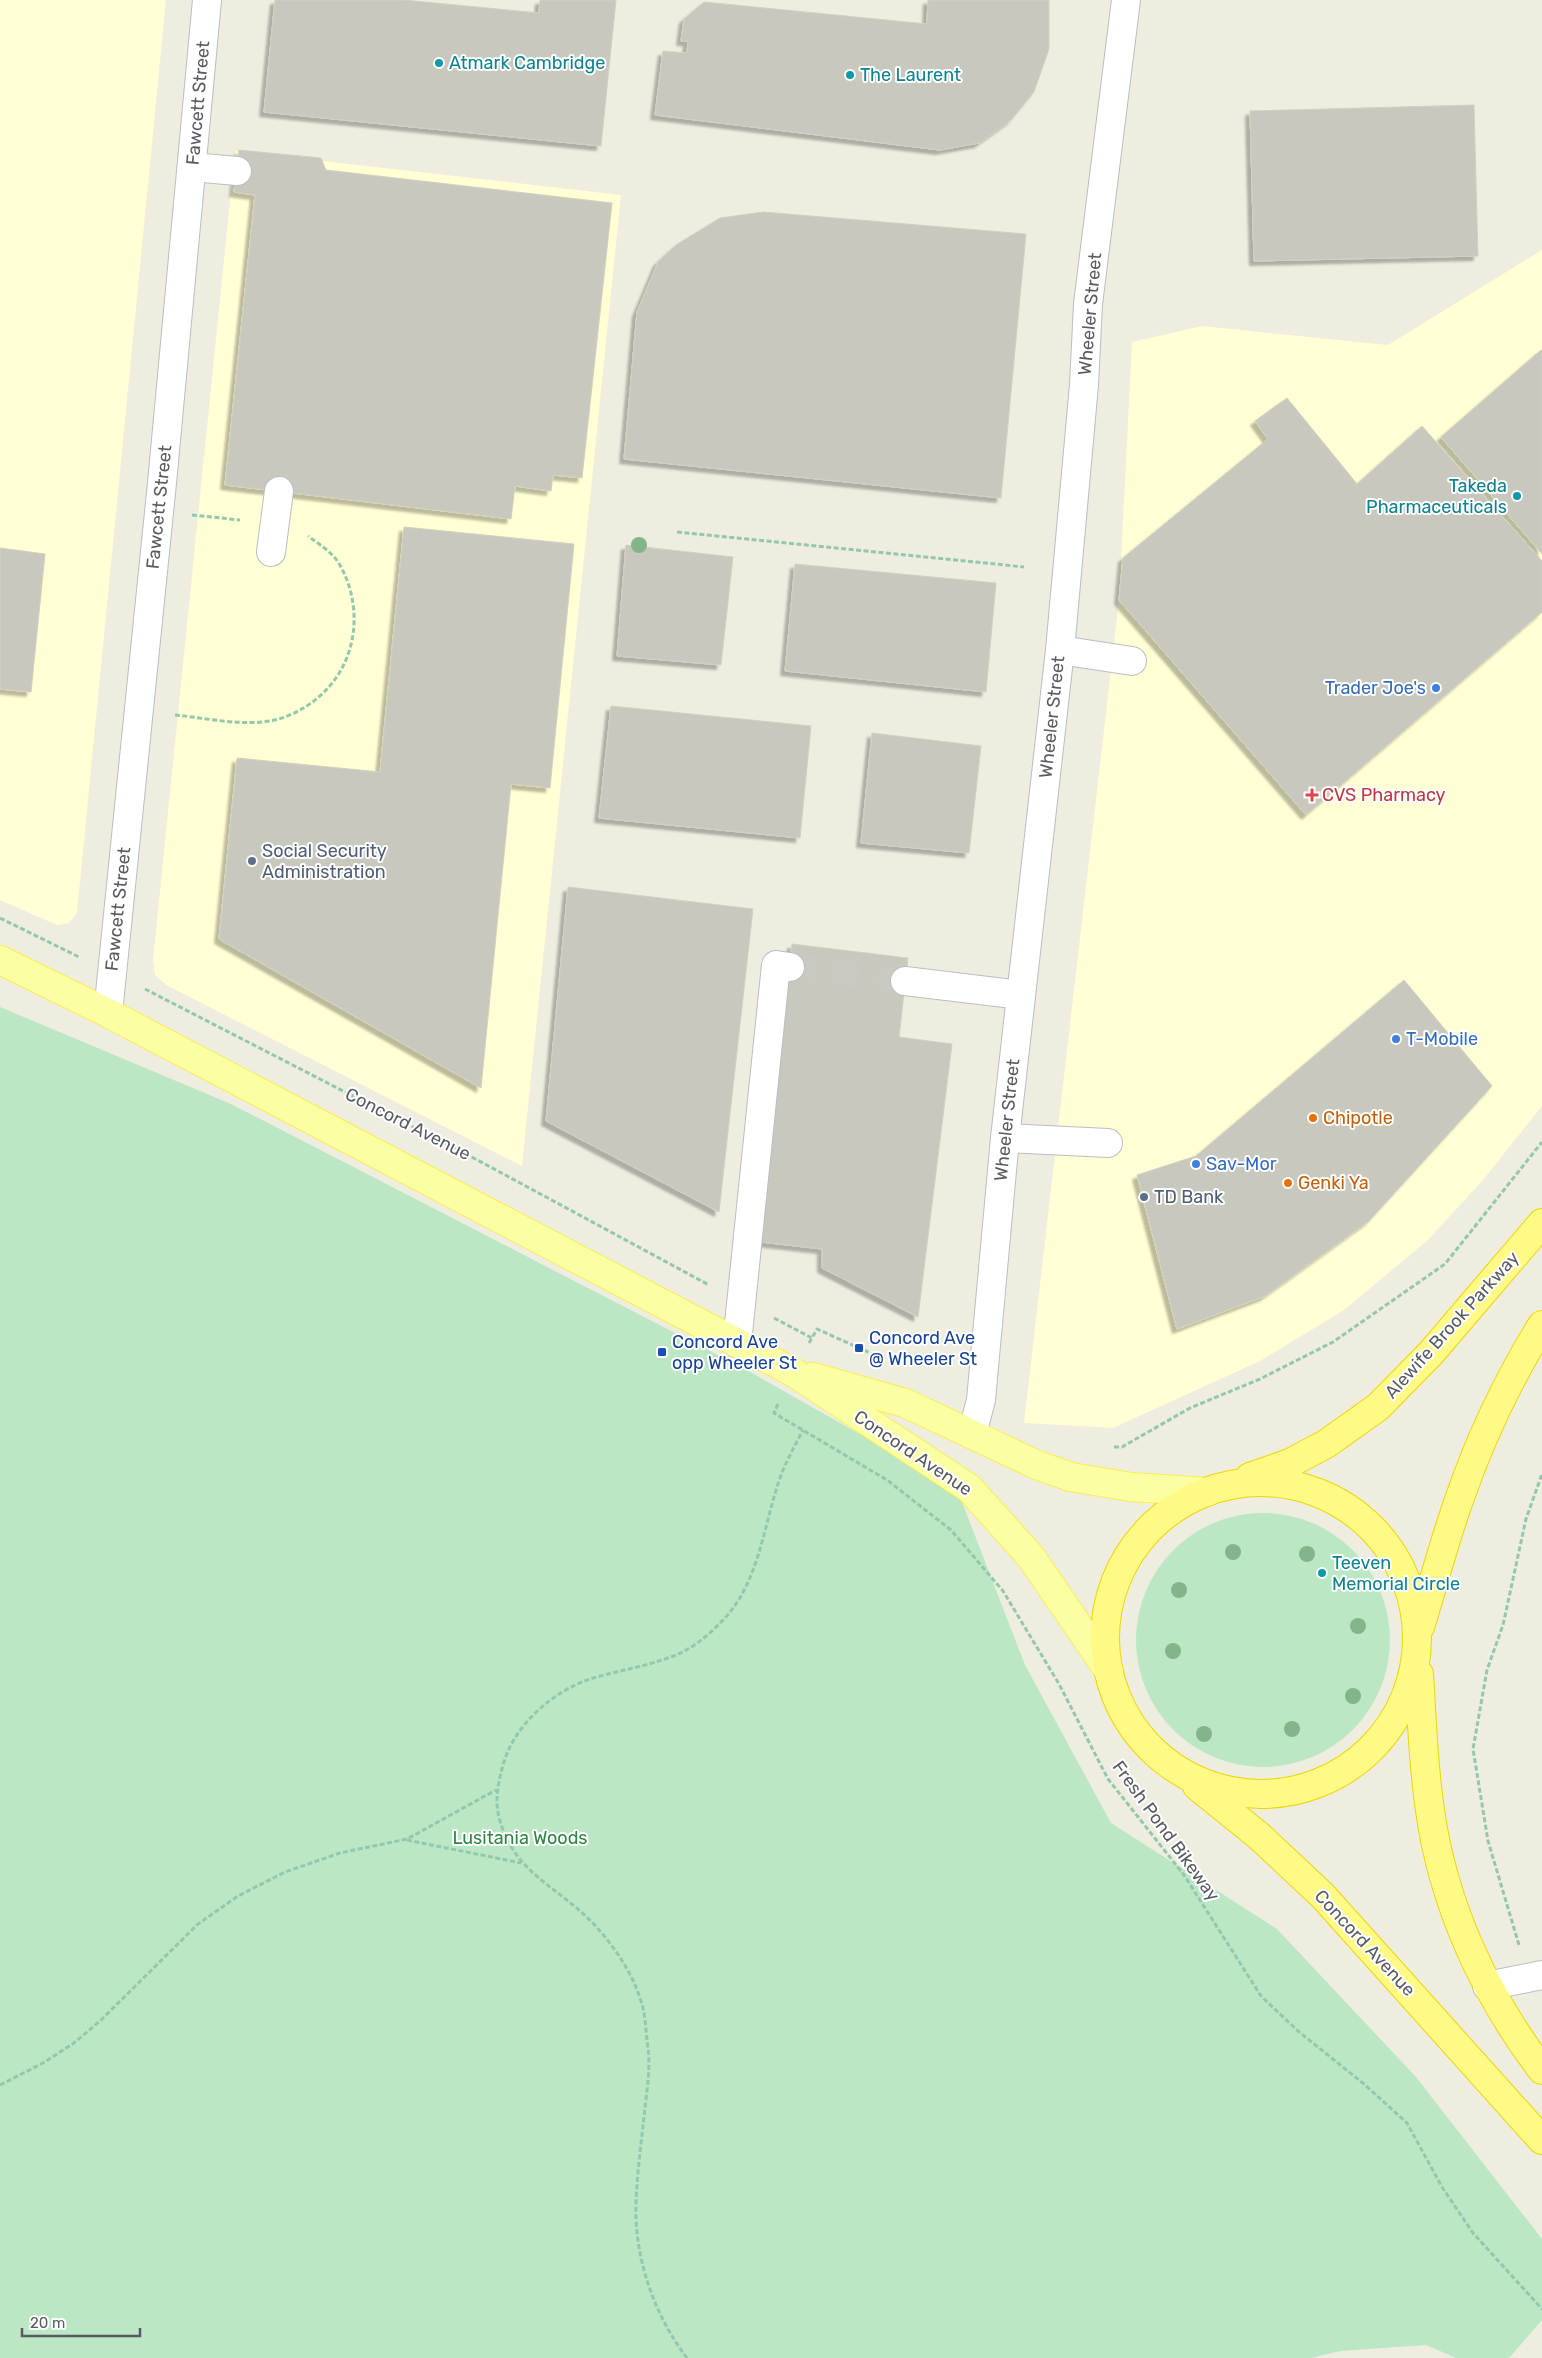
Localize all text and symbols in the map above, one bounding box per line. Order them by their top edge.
street label: Fawcett Street [182,40,214,166]
place label: Atmark Cambridge [449,52,605,74]
marker: Atmark Cambridge [433,57,445,69]
place label: The Laurent [860,64,961,86]
marker: The Laurent [844,69,856,81]
street label: Wheeler Street [1074,252,1106,376]
street label: Fawcett Street [142,444,176,570]
place label: Takeda Pharmaceuticals [1366,475,1507,518]
marker: Takeda Pharmaceuticals [1511,490,1523,502]
street label: Wheeler Street [1035,655,1069,779]
place label: Trader Joe's [1325,677,1426,699]
marker: Trader Joe's [1430,682,1442,694]
place label: CVS Pharmacy [1322,784,1446,806]
marker: CVS Pharmacy [1306,789,1318,801]
place label: Social Security Administration [262,840,387,883]
street label: Fawcett Street [101,846,135,972]
marker: Social Security Administration [246,855,258,867]
place label: T-Mobile [1406,1028,1478,1050]
marker: T-Mobile [1390,1033,1402,1045]
street label: Wheeler Street [990,1058,1024,1182]
street label: Concord Avenue [342,1083,474,1165]
place label: Chipotle [1323,1107,1393,1129]
marker: Chipotle [1307,1112,1319,1124]
place label: Sav-Mor [1206,1153,1277,1175]
marker: Sav-Mor [1190,1158,1202,1170]
place label: Genki Ya [1298,1172,1369,1194]
marker: Genki Ya [1282,1177,1294,1189]
place label: TD Bank [1154,1186,1224,1208]
marker: TD Bank [1138,1191,1150,1203]
street label: Alewife Brook Parkway [1380,1247,1524,1403]
place label: Concord Ave @ Wheeler St [869,1327,977,1370]
place label: Concord Ave opp Wheeler St [672,1331,797,1374]
marker: Concord Ave @ Wheeler St [853,1342,865,1354]
marker: Concord Ave opp Wheeler St [656,1346,668,1358]
street label: Concord Avenue [850,1405,976,1501]
place label: Teeven Memorial Circle [1332,1552,1460,1595]
marker: Teeven Memorial Circle [1316,1567,1328,1579]
street label: Fresh Pond Bikeway [1108,1756,1224,1906]
park label: Lusitania Woods [452,1827,588,1849]
street label: Concord Avenue [1310,1885,1420,2001]
scale bar [22,2306,140,2338]
text: 20 m [30,2314,65,2332]

